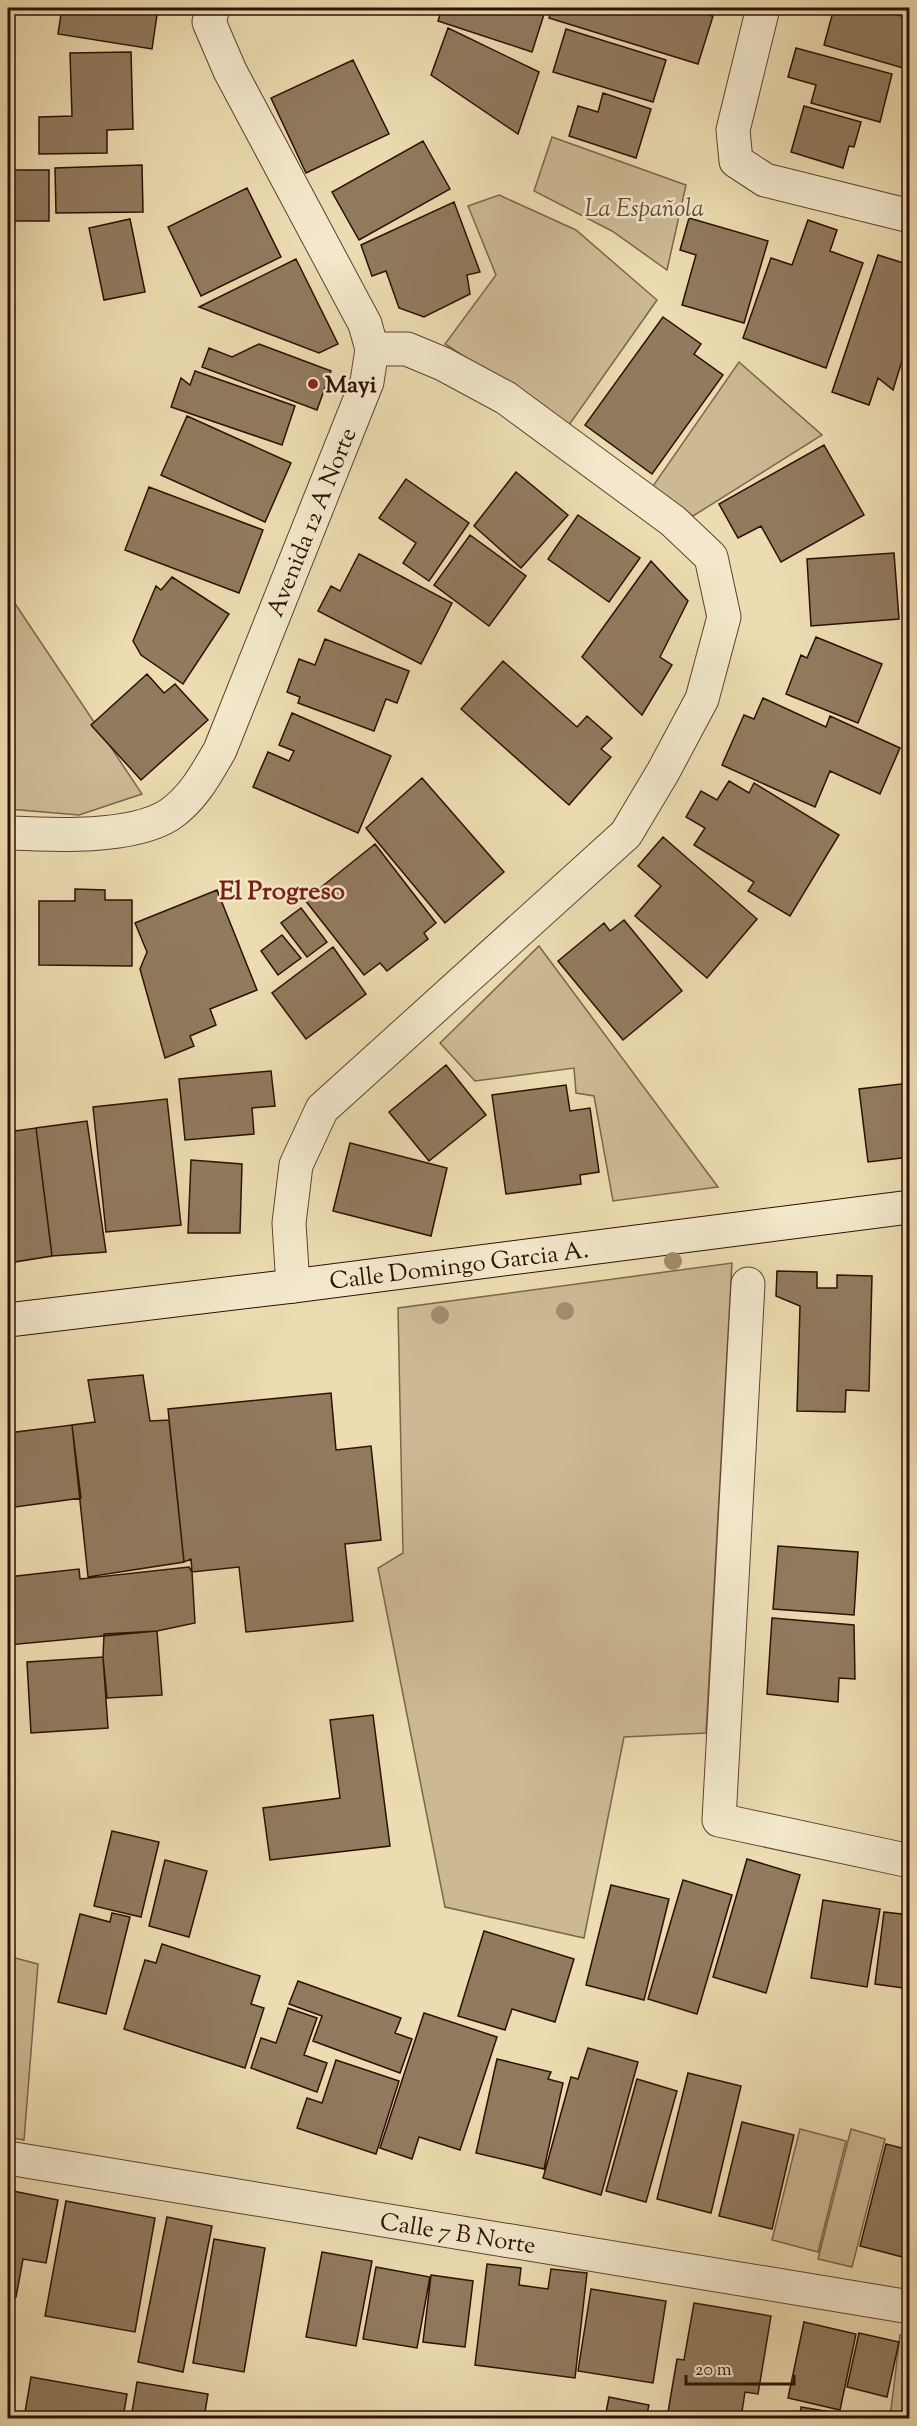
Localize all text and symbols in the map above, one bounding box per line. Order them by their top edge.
park label: La Española [584,193,704,227]
place label: Mayi [325,369,377,403]
marker: Mayi [306,377,320,391]
street label: Avenida 12 A Norte [259,423,366,622]
district label: El Progreso [219,874,345,911]
street label: Calle Domingo Garcia A. [328,1234,591,1300]
street label: Calle 7 B Norte [377,2206,538,2264]
scale bar [686,2348,794,2386]
text: 20 m [695,2358,732,2384]

